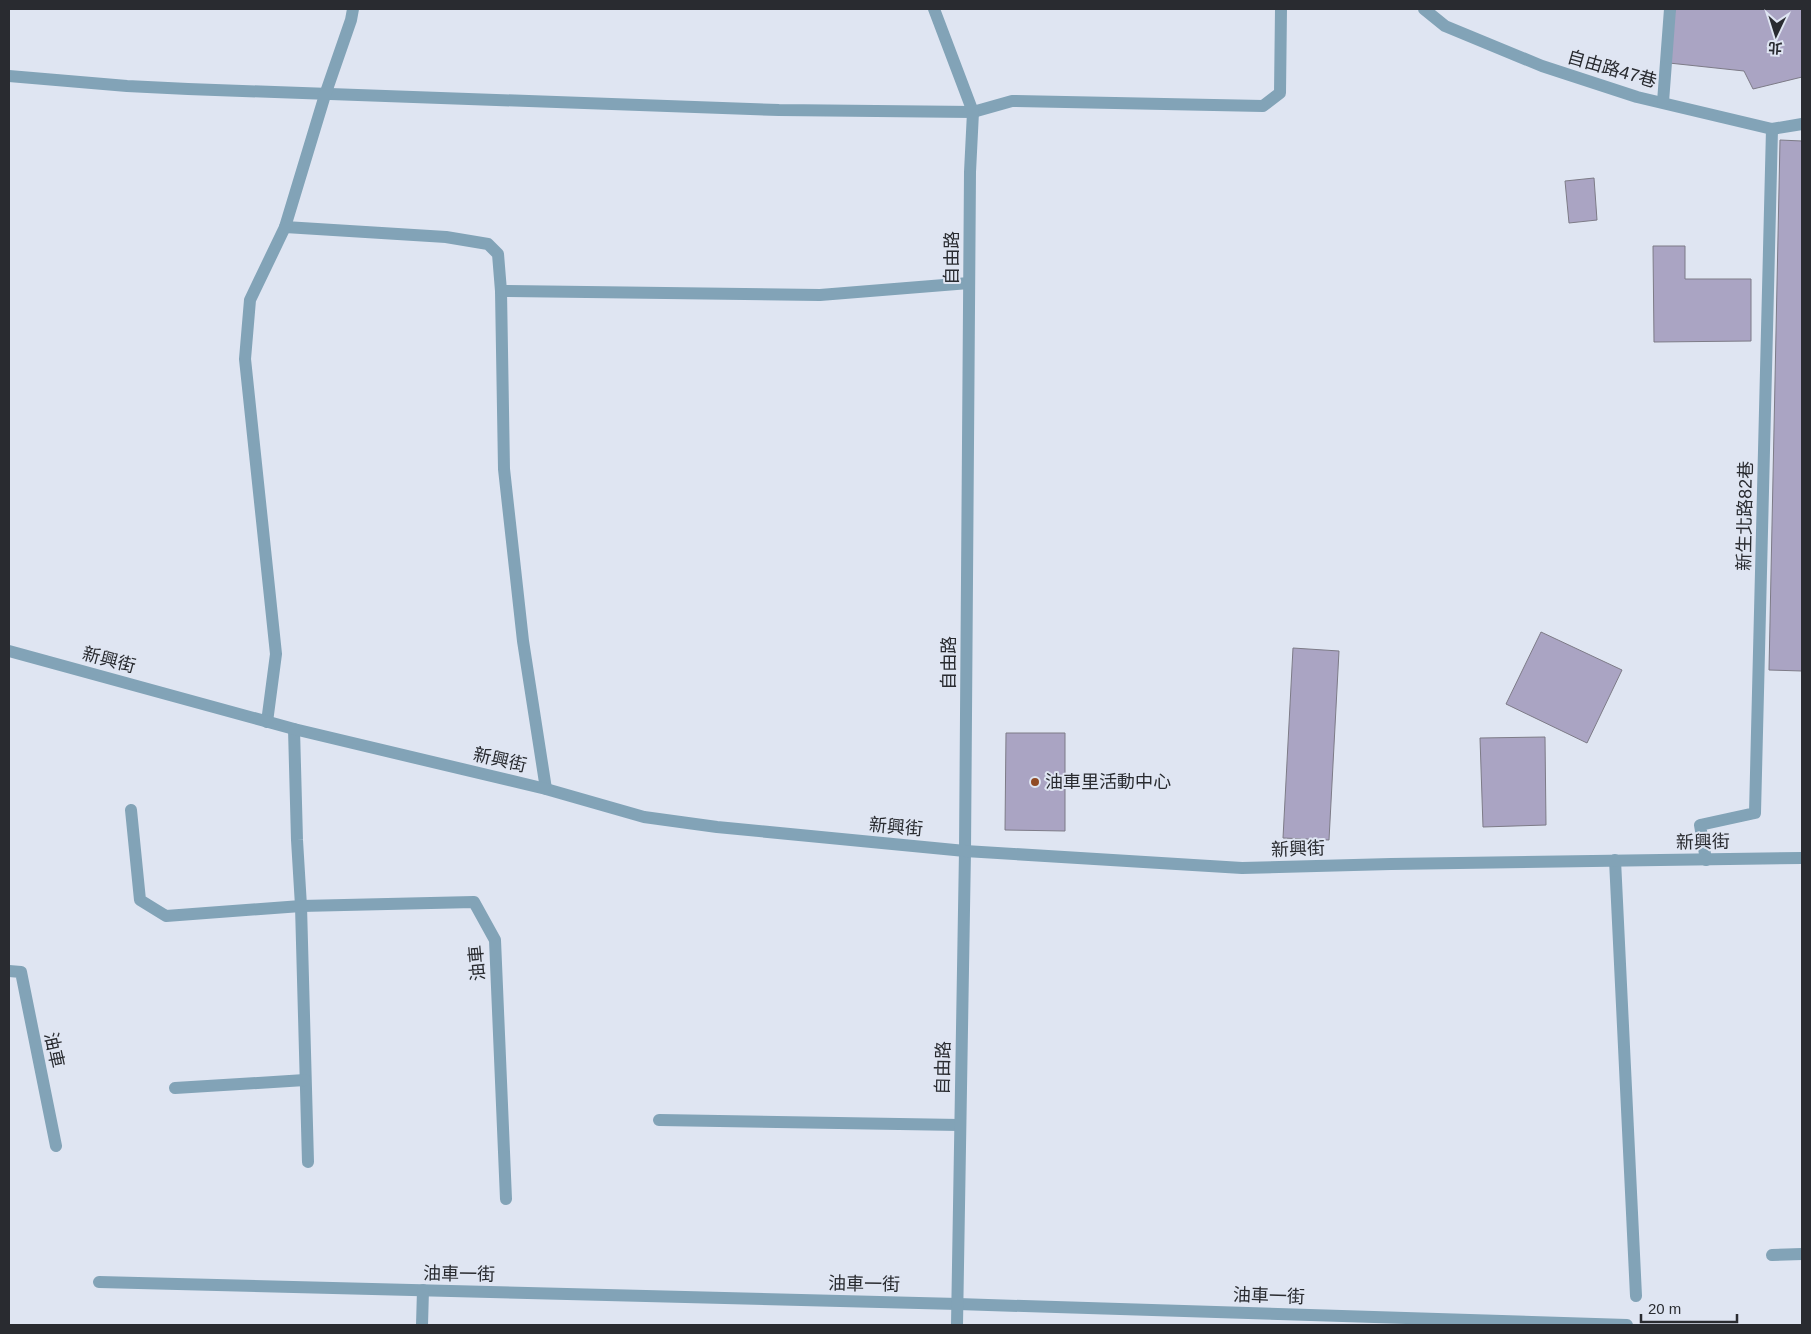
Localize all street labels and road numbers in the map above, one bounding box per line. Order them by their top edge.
street label: 自由路47巷 [1565,47,1659,91]
street label: 自由路 [942,231,962,285]
street label: 新生北路82巷 [1734,461,1756,571]
street label: 自由路 [939,636,959,690]
street label: 新興街 [80,643,138,677]
street label: 新興街 [471,744,529,776]
street label: 新興街 [868,815,924,839]
street label: 新興街 [1676,832,1730,852]
street label: 新興街 [1271,838,1325,860]
street label: 油車 [465,944,489,982]
street label: 油車 [40,1030,68,1070]
street label: 自由路 [933,1041,953,1095]
street label: 油車一街 [423,1263,495,1285]
street label: 油車一街 [828,1273,900,1295]
street label: 油車一街 [1233,1285,1305,1307]

